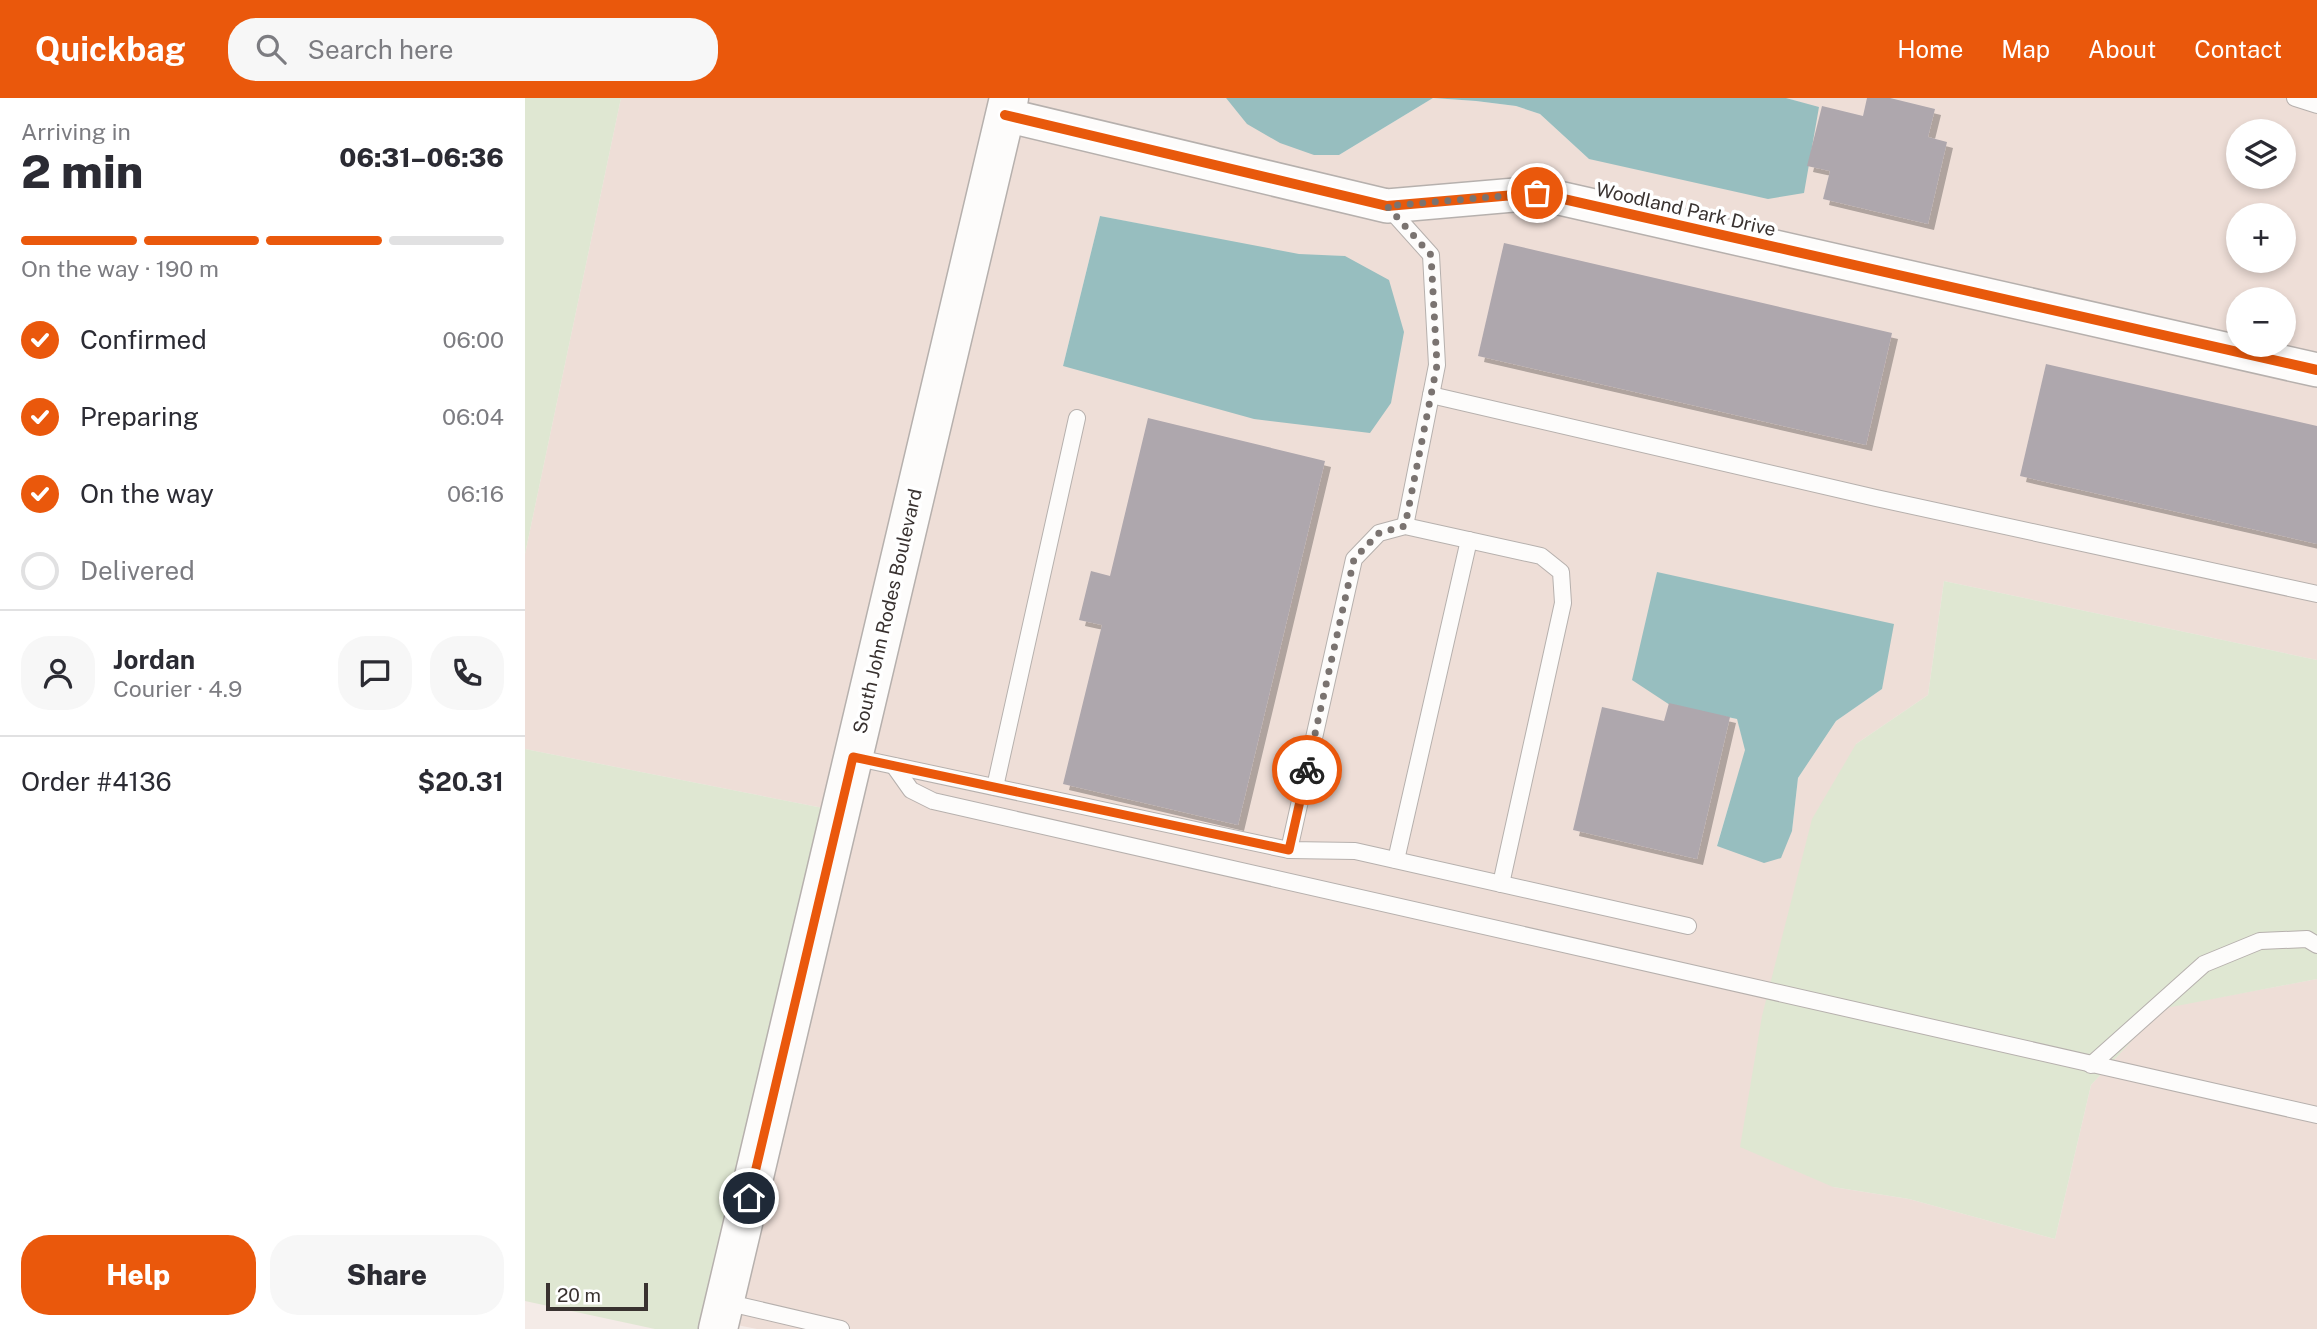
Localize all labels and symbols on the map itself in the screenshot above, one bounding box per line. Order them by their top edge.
pin [1507,163,1567,223]
street label: Woodland Park Drive [1594,178,1778,240]
street label: South John Rodes Boulevard [848,486,926,736]
courier [1272,735,1342,805]
pin [719,1168,779,1228]
scale bar [546,1280,647,1312]

